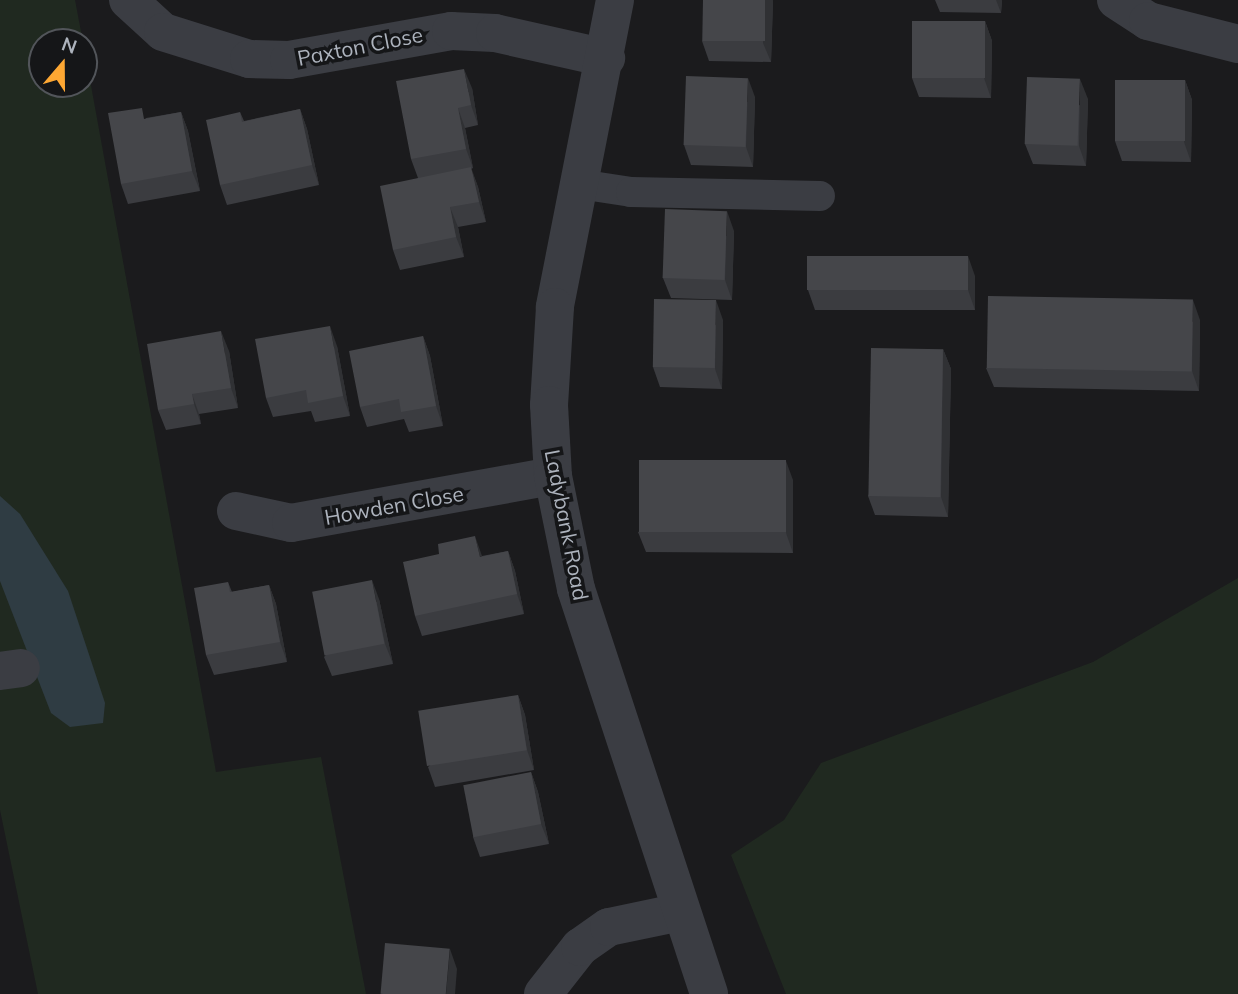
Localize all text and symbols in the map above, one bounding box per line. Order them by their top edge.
street label: Paxton Close [295,21,425,71]
north arrow [28,28,98,98]
text: N [59,31,80,59]
street label: Ladybank Road [540,447,594,603]
street label: Howden Close [322,480,466,530]

